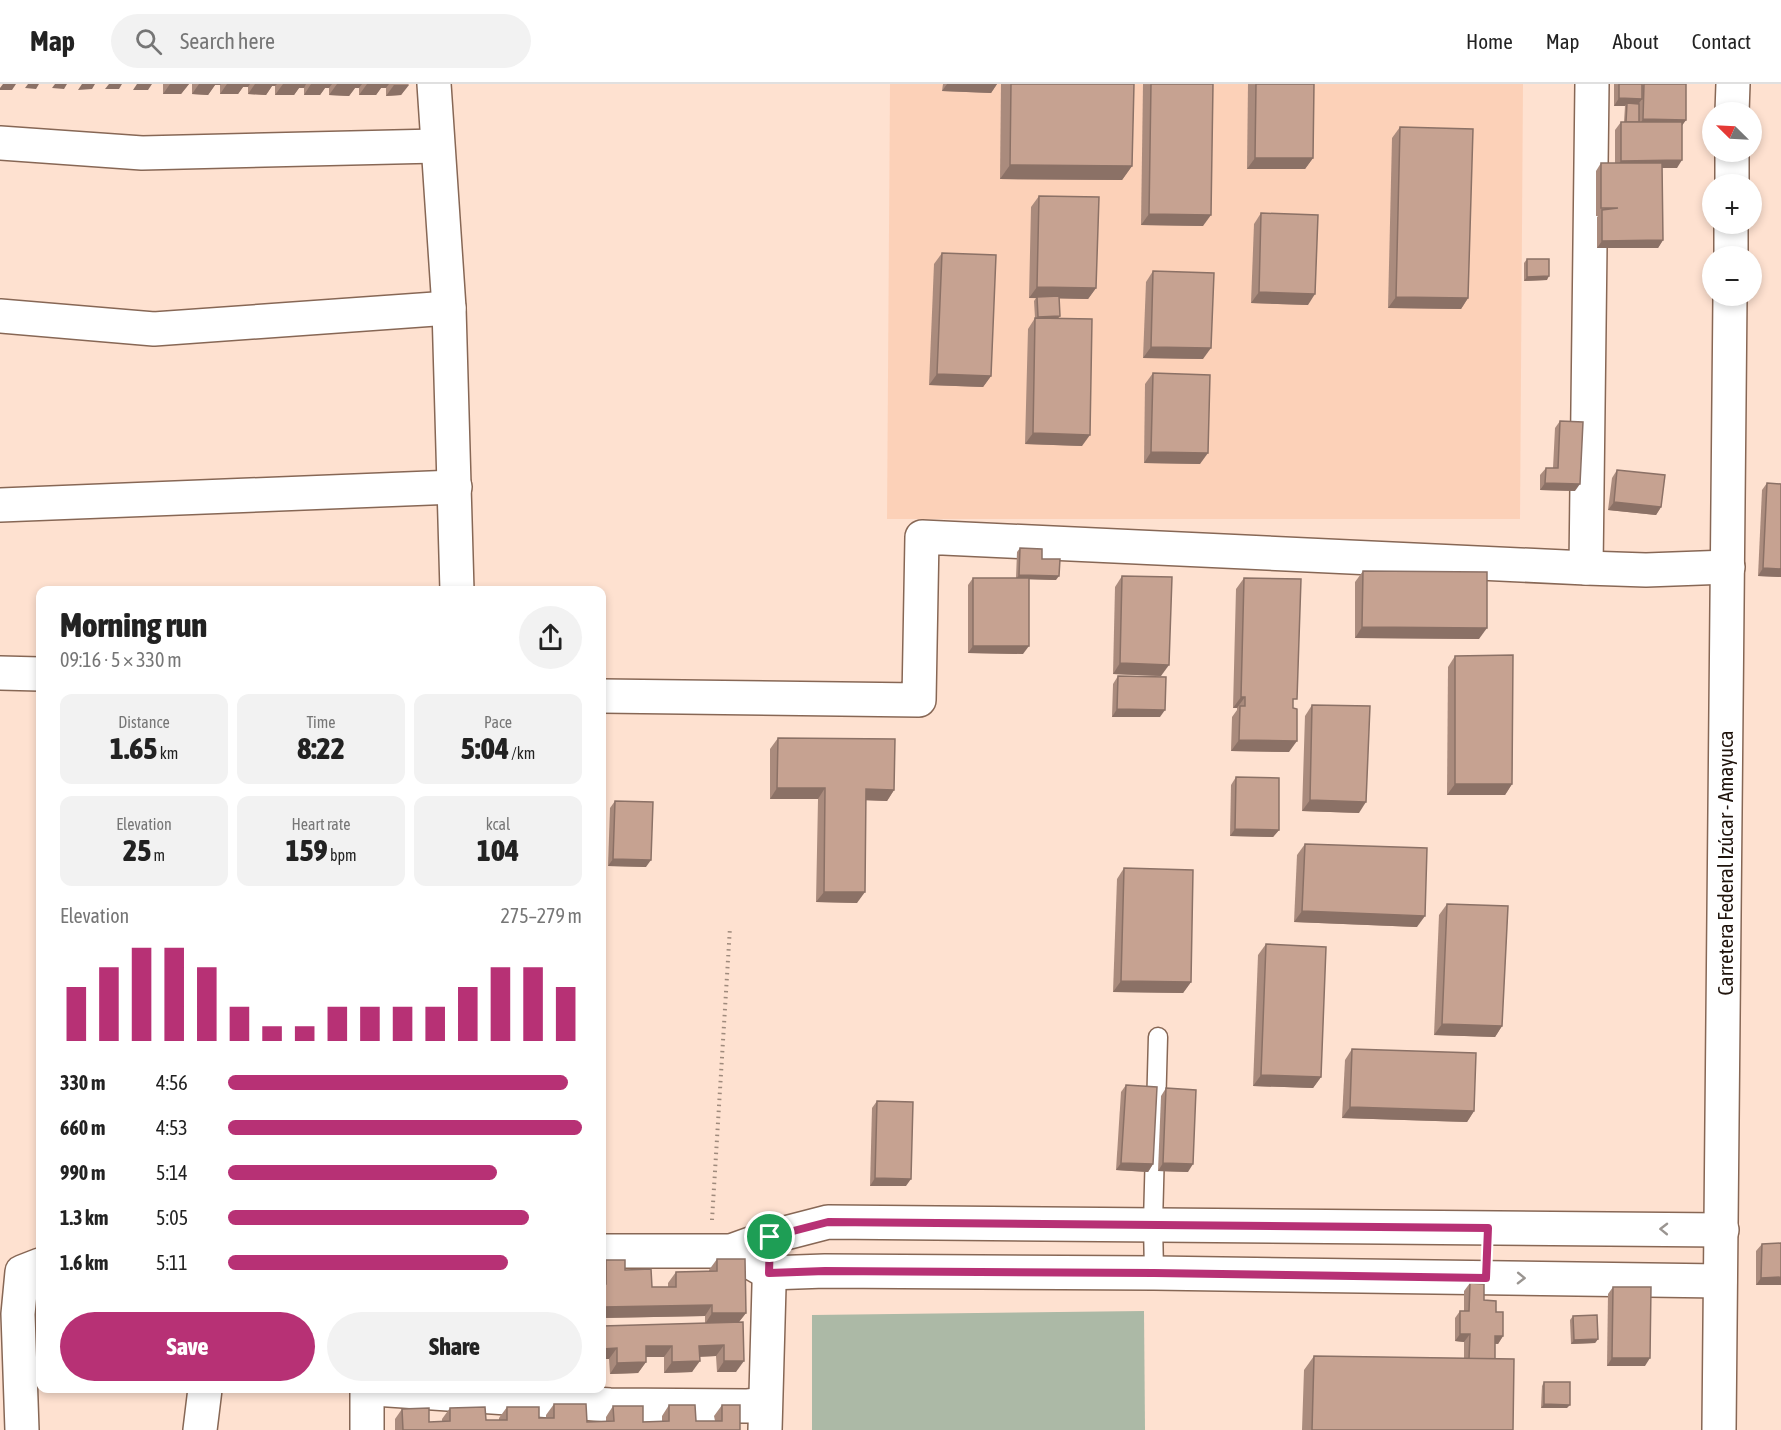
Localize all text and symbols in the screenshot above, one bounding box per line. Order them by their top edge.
search box [111,14,531,68]
text: Map [30,25,75,57]
icon: search [132,25,165,58]
text: Search here [180,28,275,54]
text: Home [1466,29,1513,53]
text: Map [1546,29,1580,53]
text: About [1613,29,1659,53]
text: Contact [1692,29,1751,53]
north arrow [1702,102,1762,162]
map controls [1702,102,1762,306]
button: + [1702,174,1762,234]
button: − [1702,246,1762,306]
text: Morning run [60,606,207,644]
button: share [519,606,582,669]
text: 09:16 · 5 × 330 m [60,648,182,671]
text: Distance [118,713,170,731]
text: Time [306,713,336,731]
text: Pace [484,713,512,731]
street label: Carretera Federal Izúcar - Amayuca [1713,730,1737,996]
text: 1.65 [110,731,157,765]
text: 8:22 [297,731,345,765]
text: 5:04 [461,731,509,765]
text: km [157,744,178,762]
text: /km [509,744,535,762]
text: Elevation [116,815,172,833]
text: Heart rate [292,815,350,833]
text: kcal [486,815,510,833]
text: 25 [123,833,151,867]
text: 159 [285,833,328,867]
text: 104 [477,833,519,867]
text: m [151,846,165,864]
text: bpm [328,846,357,864]
text: Elevation [60,904,129,927]
text: 275–279 m [500,904,582,927]
text: 330 m [60,1071,105,1094]
text: 4:56 [156,1071,188,1094]
text: 660 m [60,1116,105,1139]
text: 4:53 [156,1116,188,1139]
text: 990 m [60,1161,105,1184]
text: 5:14 [156,1161,188,1184]
text: 1.3 km [60,1206,108,1229]
text: 5:05 [156,1206,188,1229]
pin [744,1211,795,1262]
icon: arrive [753,1220,786,1253]
one-way arrow [1659,1223,1668,1236]
text: 1.6 km [60,1251,108,1274]
text: 5:11 [156,1251,188,1274]
one-way arrow [1516,1272,1525,1284]
button: Save [60,1312,315,1381]
button: Share [327,1312,582,1381]

